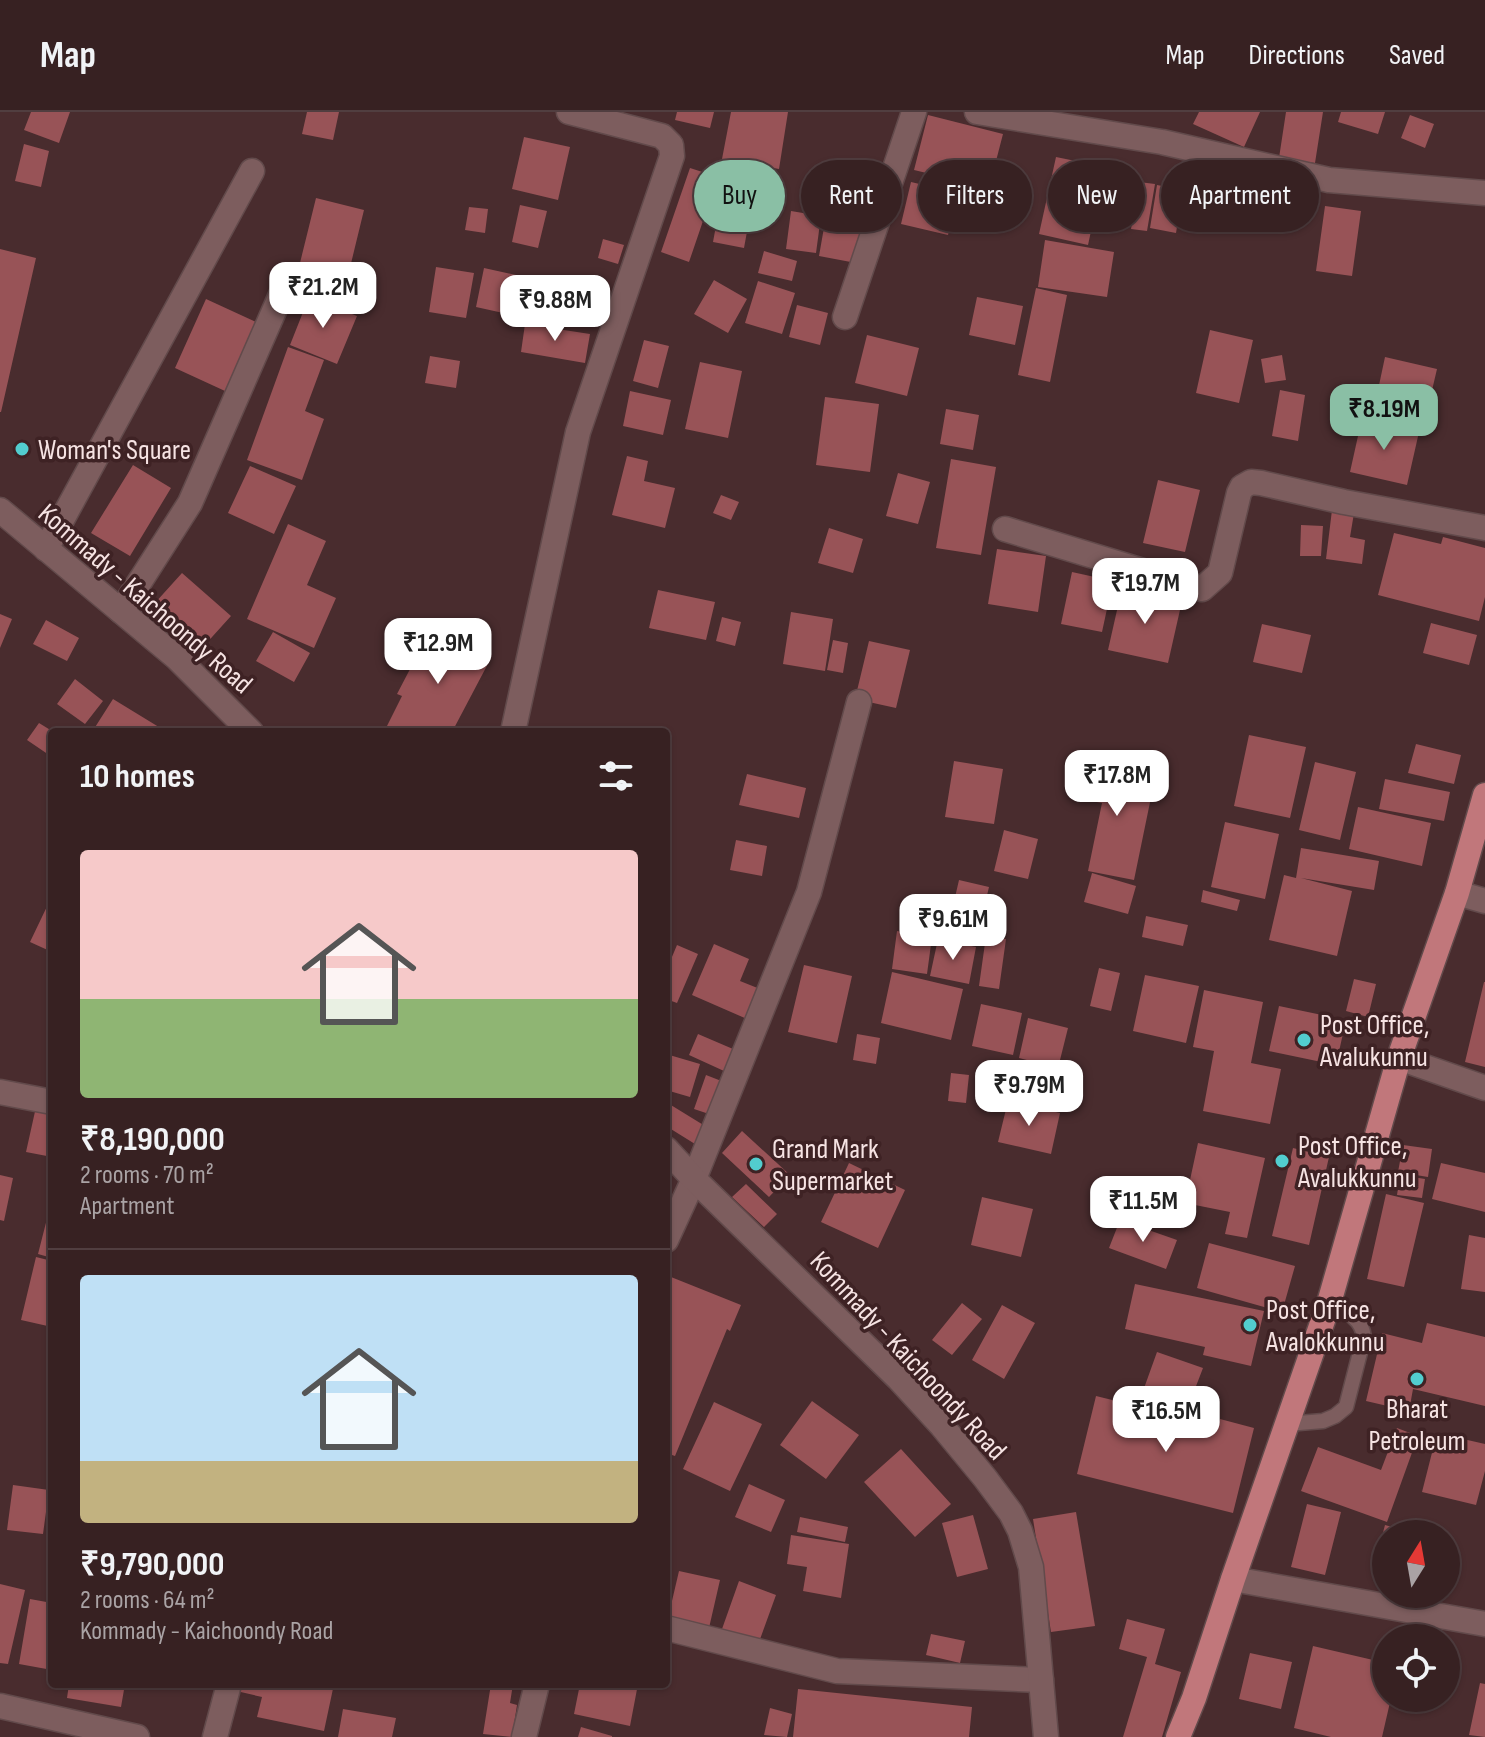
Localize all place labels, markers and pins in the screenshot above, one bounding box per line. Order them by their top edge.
pin: ₹21.2M [258,262,388,330]
pin: ₹9.88M [490,275,620,343]
pin: ₹8.19M [1319,384,1449,452]
place label: Woman's Square [38,434,191,467]
marker: Woman's Square [13,440,31,458]
pin: ₹19.7M [1080,558,1210,626]
pin: ₹12.9M [373,618,503,686]
pin: ₹17.8M [1052,750,1182,818]
pin: ₹9.61M [888,894,1018,962]
place label: Post Office, Avalukunnu [1319,1009,1429,1074]
marker: Post Office, Avalukunnu [1295,1031,1313,1049]
pin: ₹9.79M [964,1060,1094,1128]
place label: Post Office, Avalukkunnu [1297,1130,1417,1195]
place label: Grand Mark Supermarket [772,1133,893,1198]
marker: Post Office, Avalukkunnu [1273,1152,1291,1170]
marker: Grand Mark Supermarket [747,1155,765,1173]
pin: ₹11.5M [1078,1176,1208,1244]
place label: Post Office, Avalokkunnu [1265,1294,1384,1359]
marker: Post Office, Avalokkunnu [1241,1316,1259,1334]
marker: Bharat Petroleum [1408,1370,1426,1388]
pin: ₹16.5M [1101,1386,1231,1454]
place label: Bharat Petroleum [1369,1393,1465,1458]

